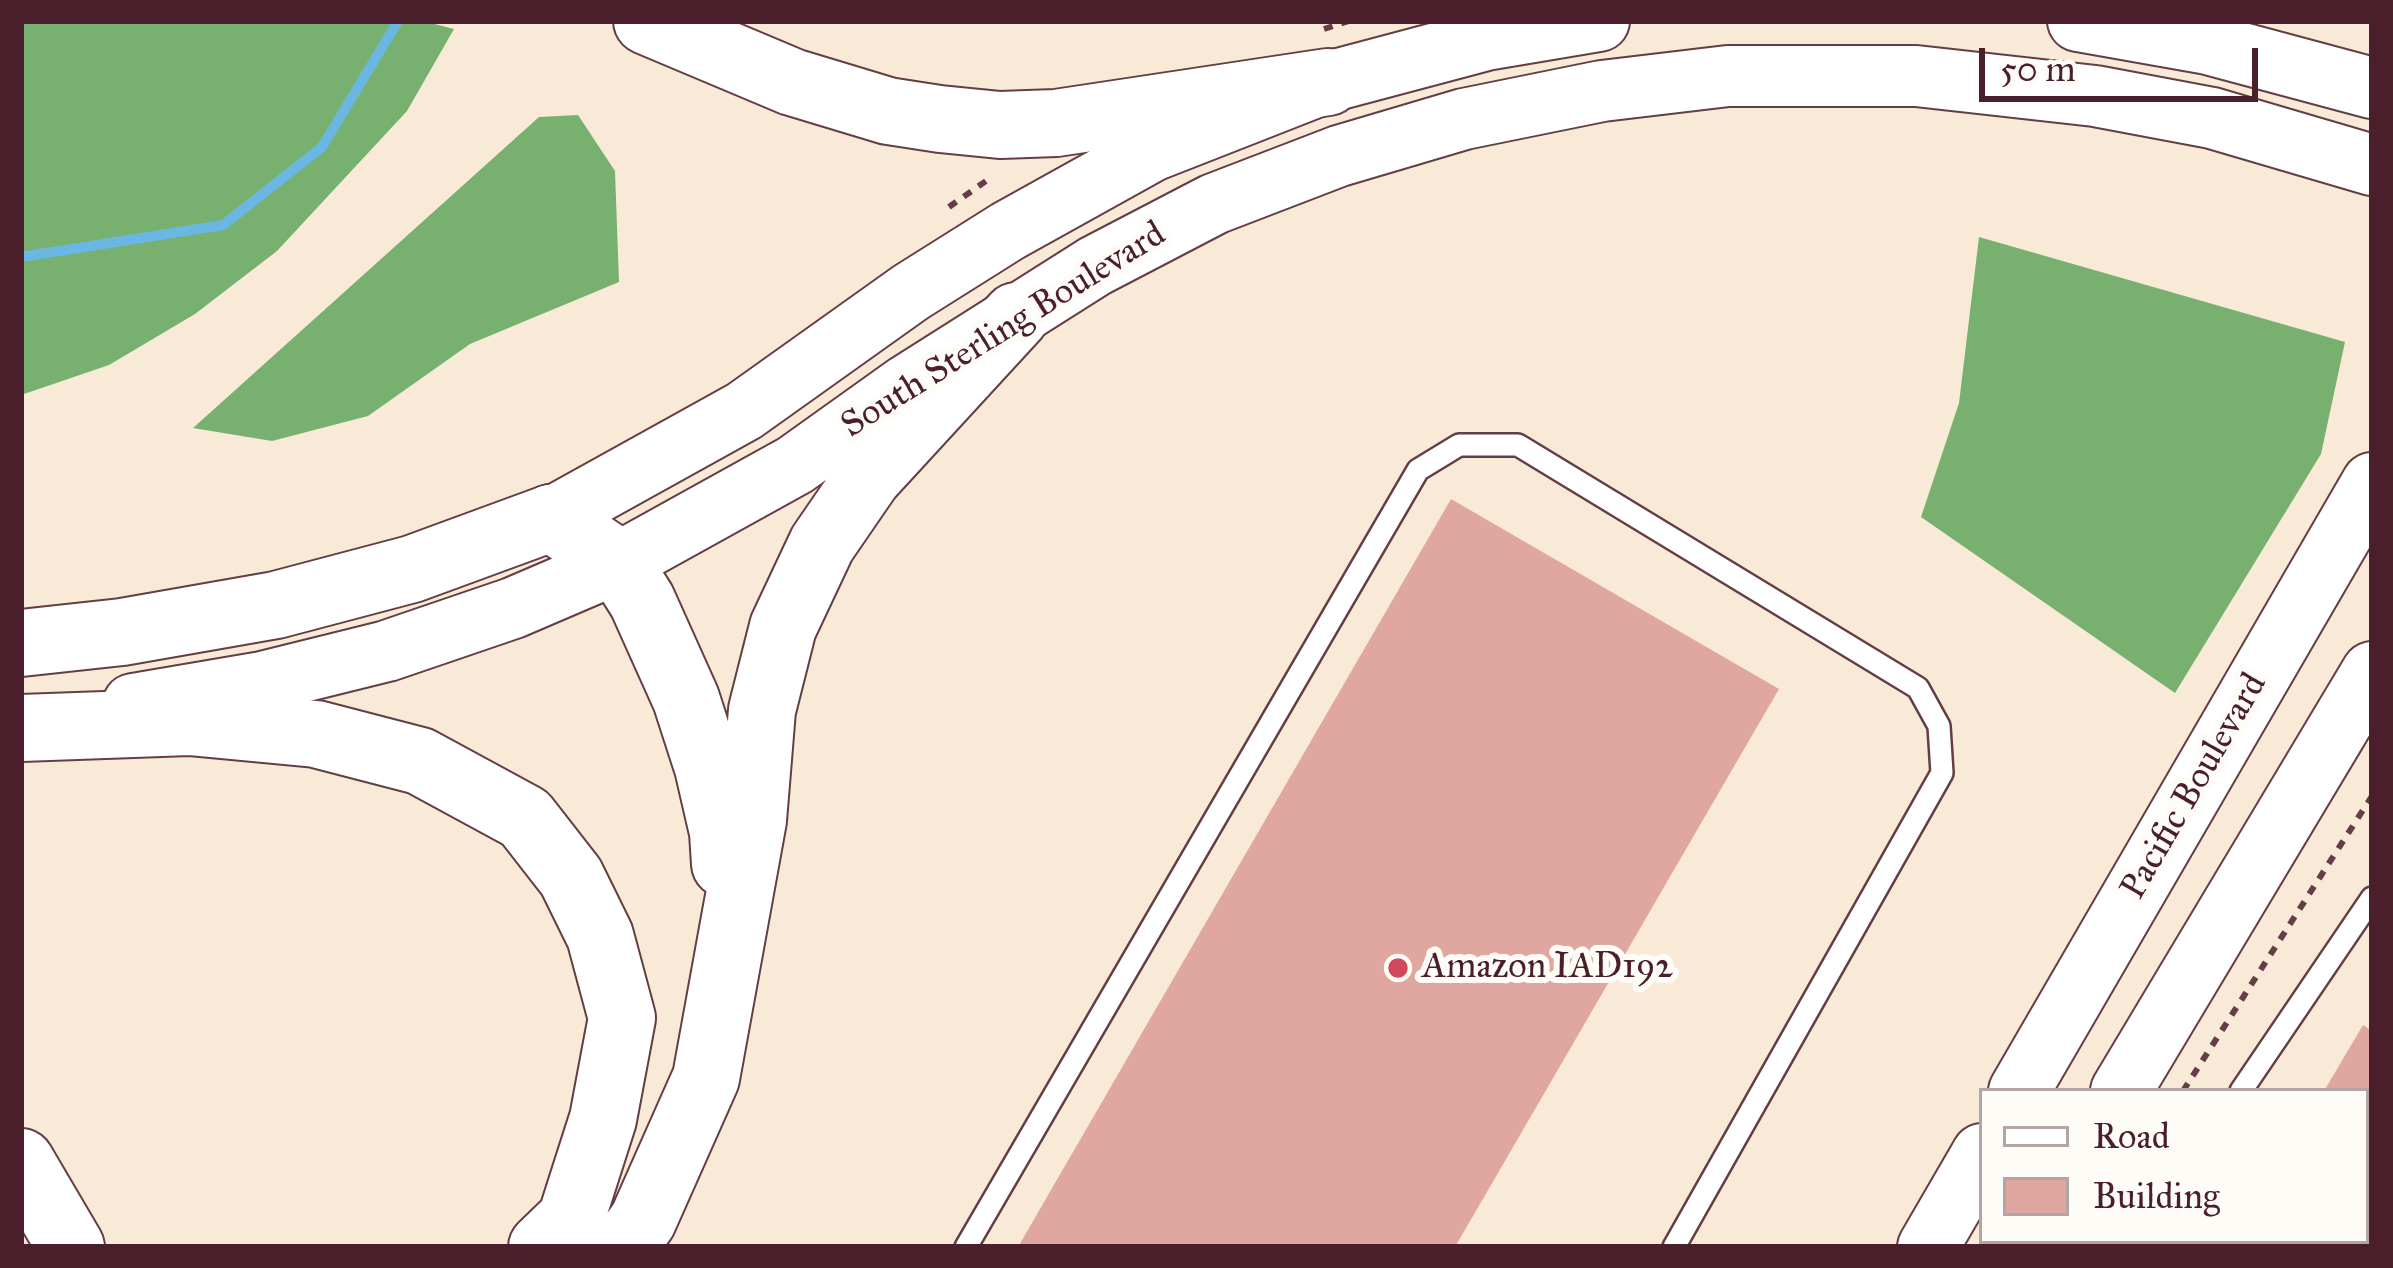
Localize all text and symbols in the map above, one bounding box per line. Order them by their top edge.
scale bar [1985,24,2264,98]
text: 50 m [2000,47,2076,91]
street label: South Sterling Boulevard [834,214,1174,448]
street label: Pacific Boulevard [2113,666,2277,908]
place label: Amazon IAD192 [1422,946,1673,990]
marker: Amazon IAD192 [1385,955,1411,981]
legend [1979,1088,2369,1244]
text: Road [2093,1114,2170,1158]
text: Building [2093,1174,2220,1218]

